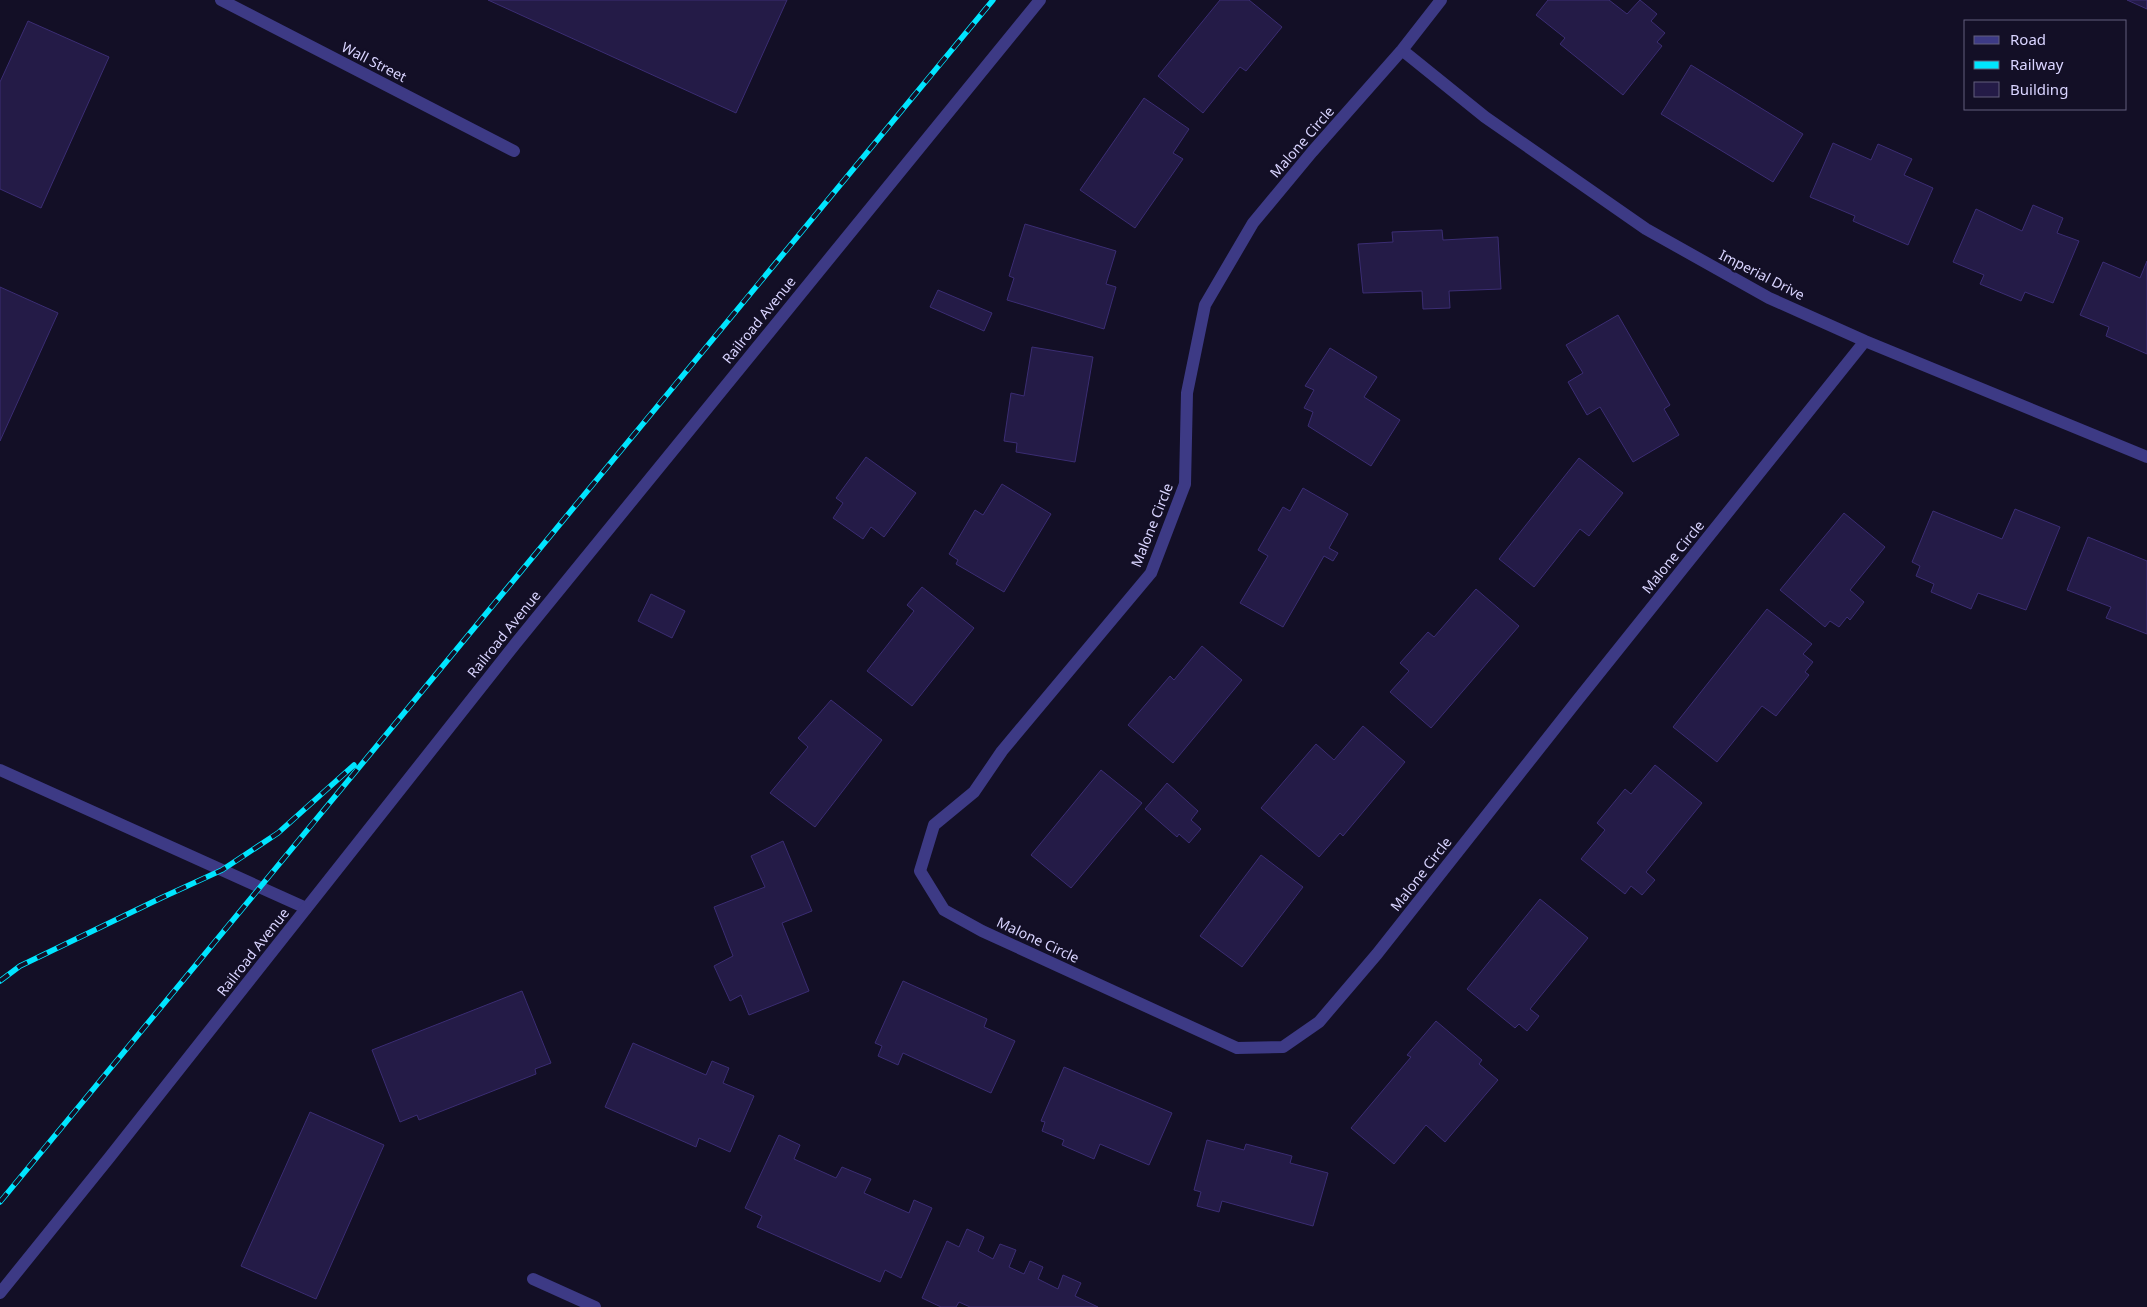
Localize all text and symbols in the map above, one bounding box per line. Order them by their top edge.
legend [1964,20,2127,110]
text: Road [2010,29,2046,49]
street label: Wall Street [338,37,410,86]
text: Railway [2010,54,2064,74]
text: Building [2010,79,2068,99]
street label: Malone Circle [1265,102,1338,181]
street label: Imperial Drive [1716,245,1808,304]
street label: Railroad Avenue [718,272,800,367]
street label: Malone Circle [1126,480,1177,570]
street label: Malone Circle [1637,516,1708,597]
street label: Railroad Avenue [463,586,545,681]
street label: Malone Circle [1386,833,1456,915]
street label: Railroad Avenue [212,904,293,1000]
street label: Malone Circle [994,912,1083,967]

